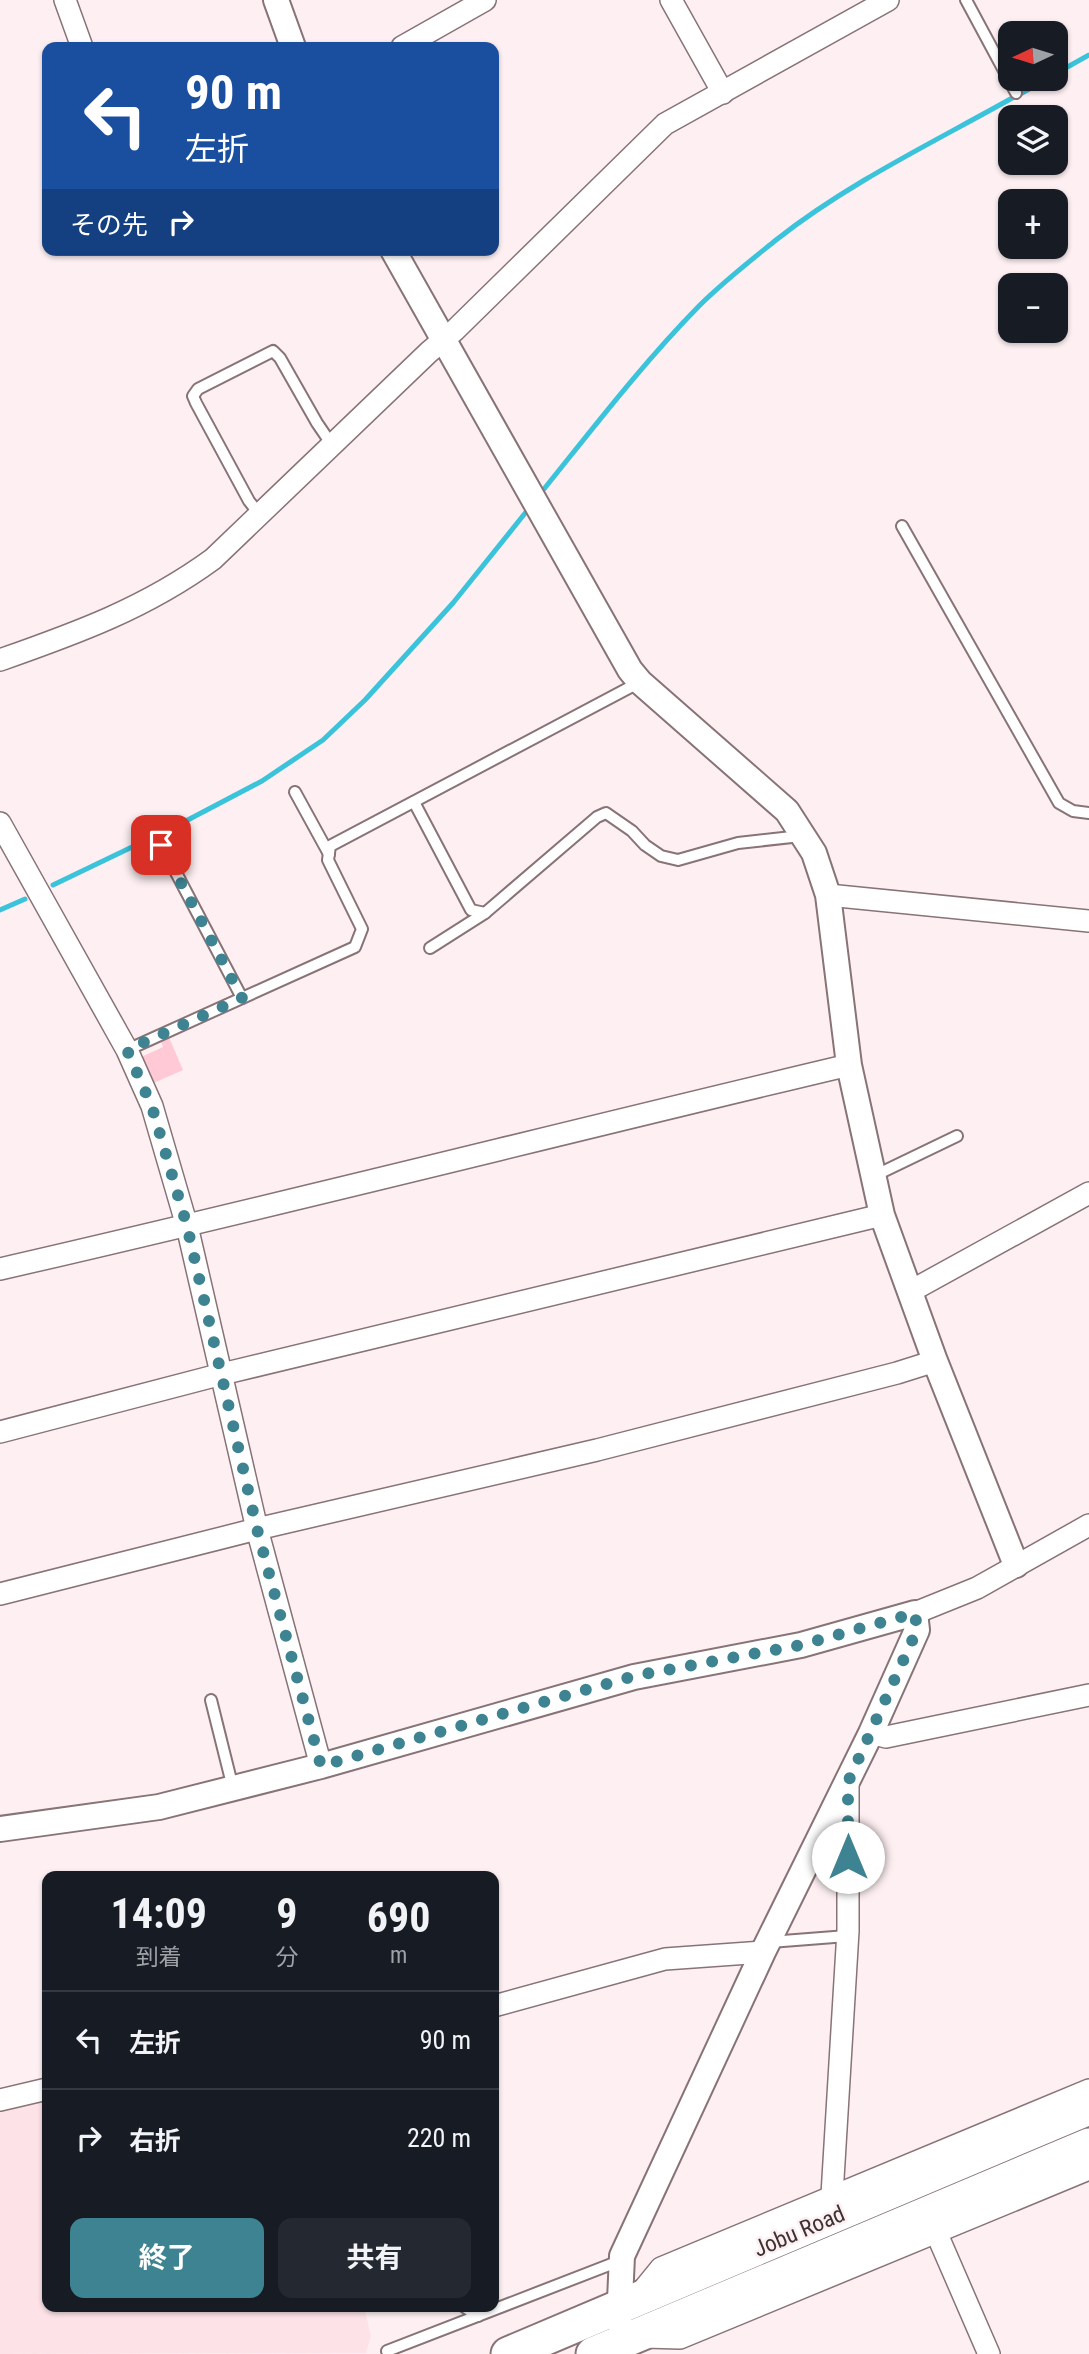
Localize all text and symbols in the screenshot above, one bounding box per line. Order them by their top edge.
north arrow [998,21,1068,91]
map controls [998,21,1068,343]
text: 90 m [185,64,282,121]
icon: left [70,70,161,161]
button: layers [998,105,1068,175]
text: 左折 [185,130,249,168]
button: + [998,189,1068,259]
icon: right [162,203,200,241]
text: その先 [70,210,148,240]
button: − [998,273,1068,343]
pin [131,815,191,875]
icon: arrive [142,826,180,864]
position arrow [811,1820,885,1894]
text: 14:09 [110,1889,207,1938]
text: 9 [276,1889,297,1938]
text: 690 [367,1893,430,1942]
text: m [390,1942,407,1969]
text: 到着 [136,1944,182,1971]
text: 分 [275,1944,298,1971]
icon: left [70,2021,108,2059]
text: 90 m [420,2025,471,2055]
text: 左折 [129,2028,181,2058]
icon: right [70,2119,108,2157]
text: 220 m [407,2123,471,2153]
text: 右折 [129,2126,181,2156]
street label: Jobu Road [749,2200,849,2263]
button: 終了 [70,2218,264,2298]
button: 共有 [278,2218,471,2298]

